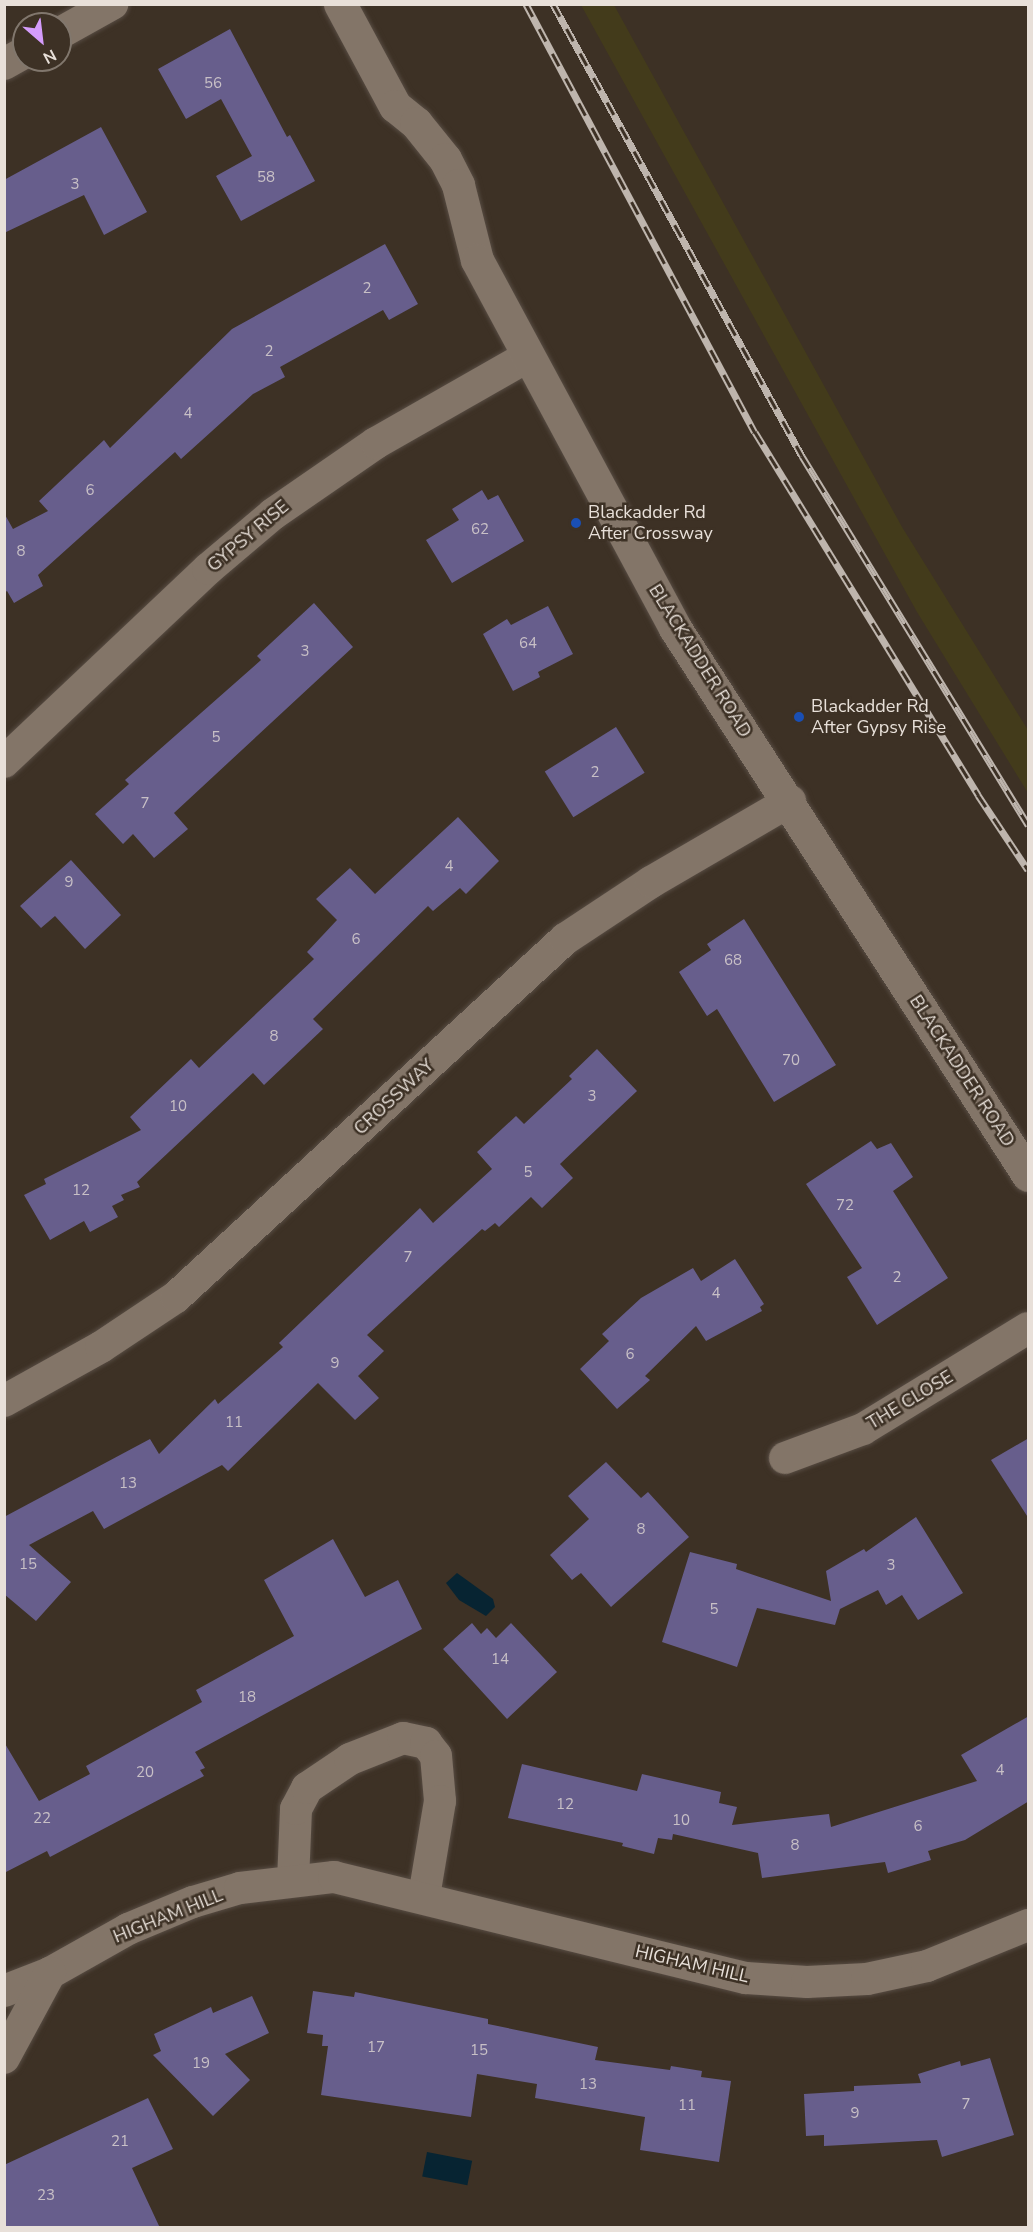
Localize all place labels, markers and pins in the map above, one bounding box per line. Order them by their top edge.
place label: Blackadder Rd After Crossway [588,502,713,544]
marker: Blackadder Rd After Crossway [569,516,583,530]
place label: Blackadder Rd After Gypsy Rise [811,696,946,738]
marker: Blackadder Rd After Gypsy Rise [792,710,806,724]

